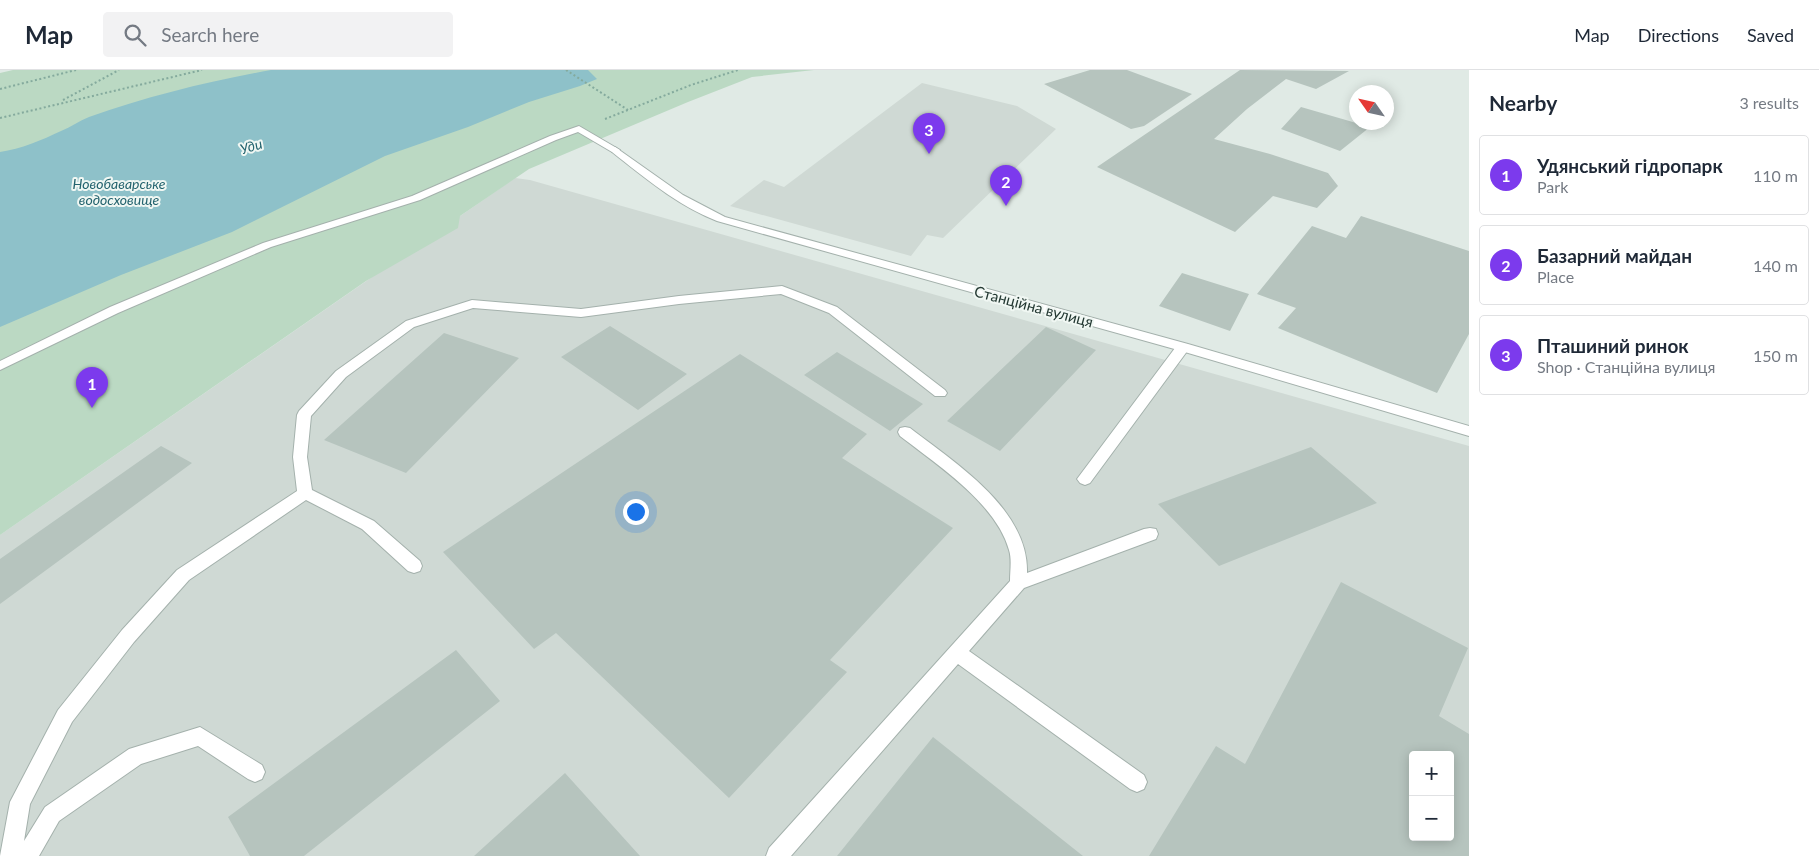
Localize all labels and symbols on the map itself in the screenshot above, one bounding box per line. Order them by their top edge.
north arrow [1349,85,1394,130]
pin: 3 [913,113,945,154]
water label: Уди [238,135,264,157]
pin: 2 [990,165,1022,206]
water label: Новобаварське водосховище [73,175,166,208]
street label: Станційна вулиця [973,281,1095,331]
pin: 1 [76,367,108,408]
your location [623,499,649,525]

